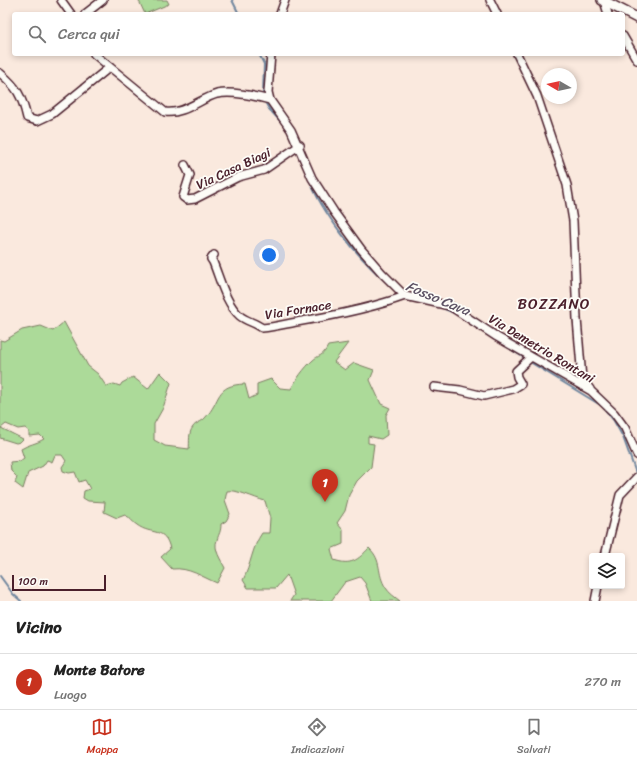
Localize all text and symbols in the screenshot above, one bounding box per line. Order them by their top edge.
search box [12,12,625,56]
text: Cerca qui [58,21,120,47]
icon: search [26,23,48,45]
north arrow [541,68,577,104]
street label: Via Casa Biagi [192,141,275,196]
your location [259,245,279,265]
water label: Fosso Cava [402,274,475,324]
district label: BOZZANO [517,291,591,317]
street label: Via Fornace [263,293,333,326]
street label: Via Demetrio Rontani [484,307,600,390]
pin: 1 [312,469,338,502]
map controls [589,553,625,589]
button: layers [589,553,625,589]
text: 100 m [18,572,48,591]
scale bar [12,573,106,592]
text: Vicino [16,612,62,642]
text: Monte Batore [54,657,145,683]
text: 1 [26,670,32,693]
text: 270 m [584,670,621,693]
text: Luogo [54,683,87,706]
tab: Mappa [86,716,118,759]
tab: Indicazioni [291,716,344,759]
tab: Salvati [517,716,551,759]

